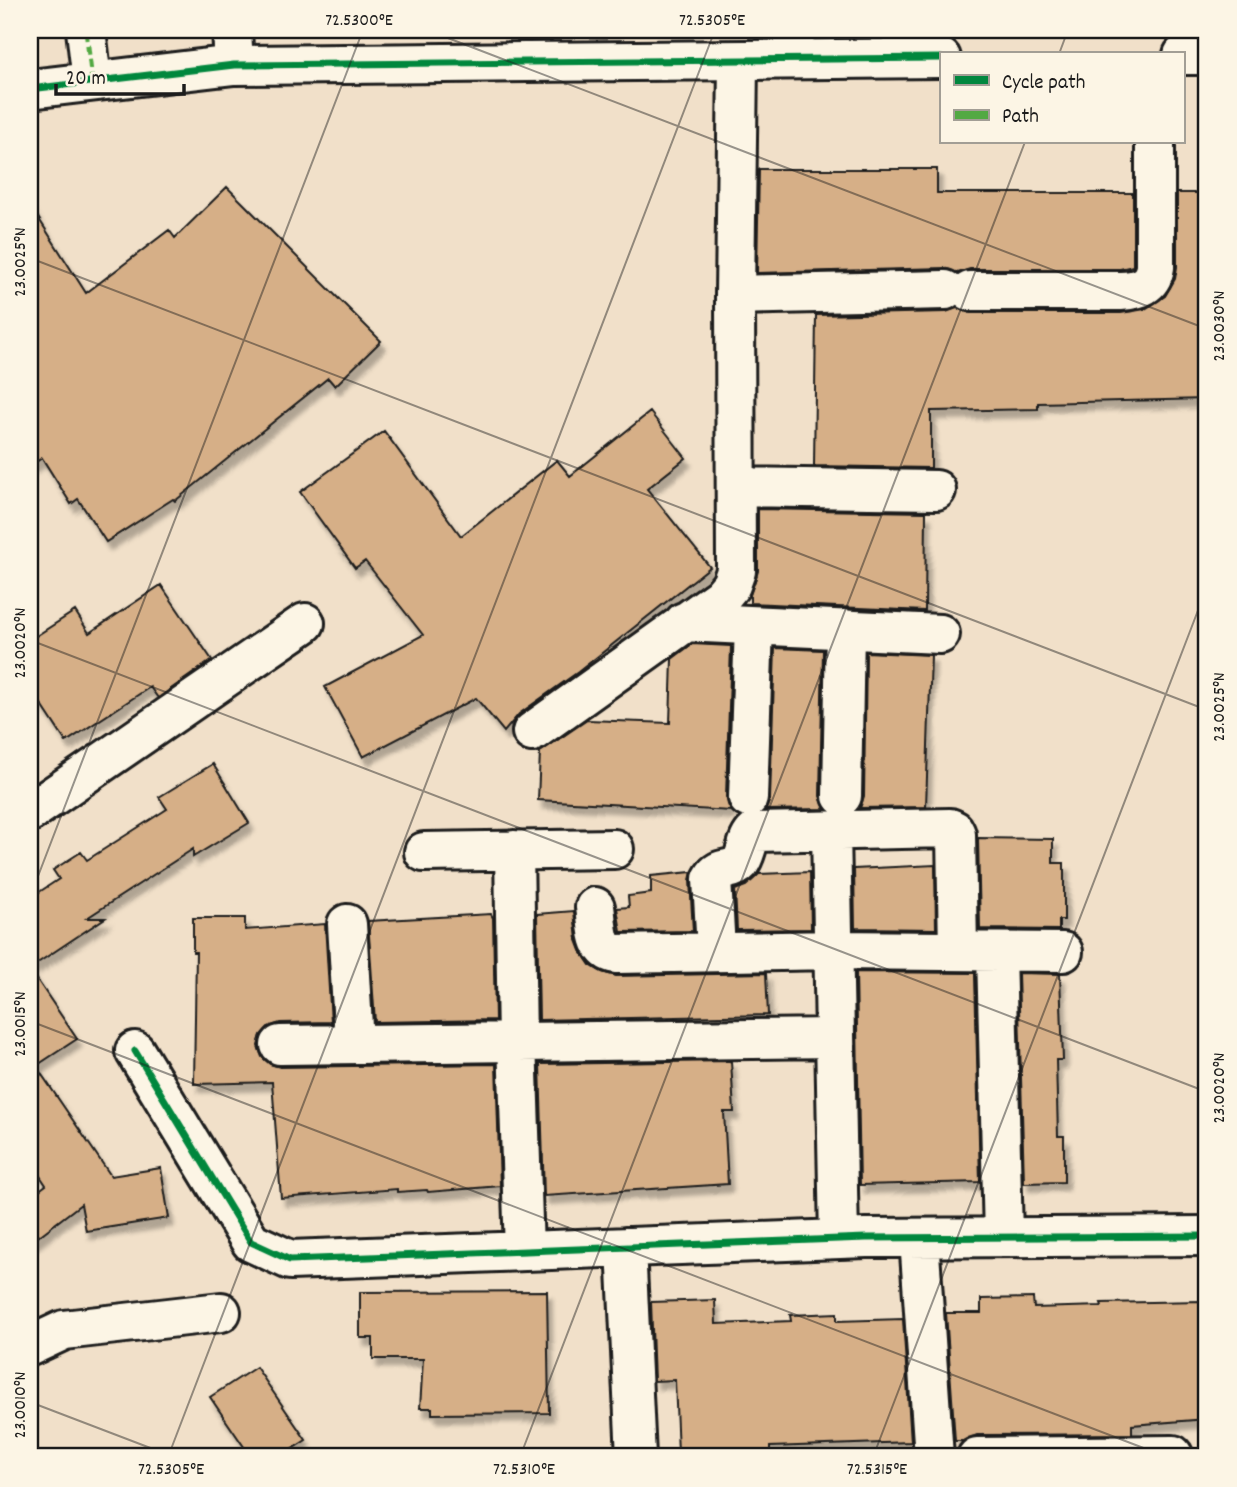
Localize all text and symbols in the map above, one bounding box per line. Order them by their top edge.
text: 72.5300°E [325,9,393,34]
text: 72.5305°E [679,9,745,34]
scale bar [56,52,184,96]
legend [940,52,1184,144]
text: 20 m [66,65,106,95]
text: Cycle path [1002,69,1085,99]
text: Path [1002,103,1039,133]
text: 23.0025°N [9,227,34,297]
text: 23.0030°N [1208,291,1233,361]
text: 23.0020°N [9,608,34,678]
text: 23.0025°N [1208,672,1233,742]
text: 23.0015°N [9,991,34,1057]
text: 23.0020°N [1208,1053,1233,1123]
text: 23.0010°N [9,1372,34,1438]
text: 72.5305°E [138,1458,204,1483]
text: 72.5310°E [493,1458,555,1483]
text: 72.5315°E [847,1458,907,1483]

